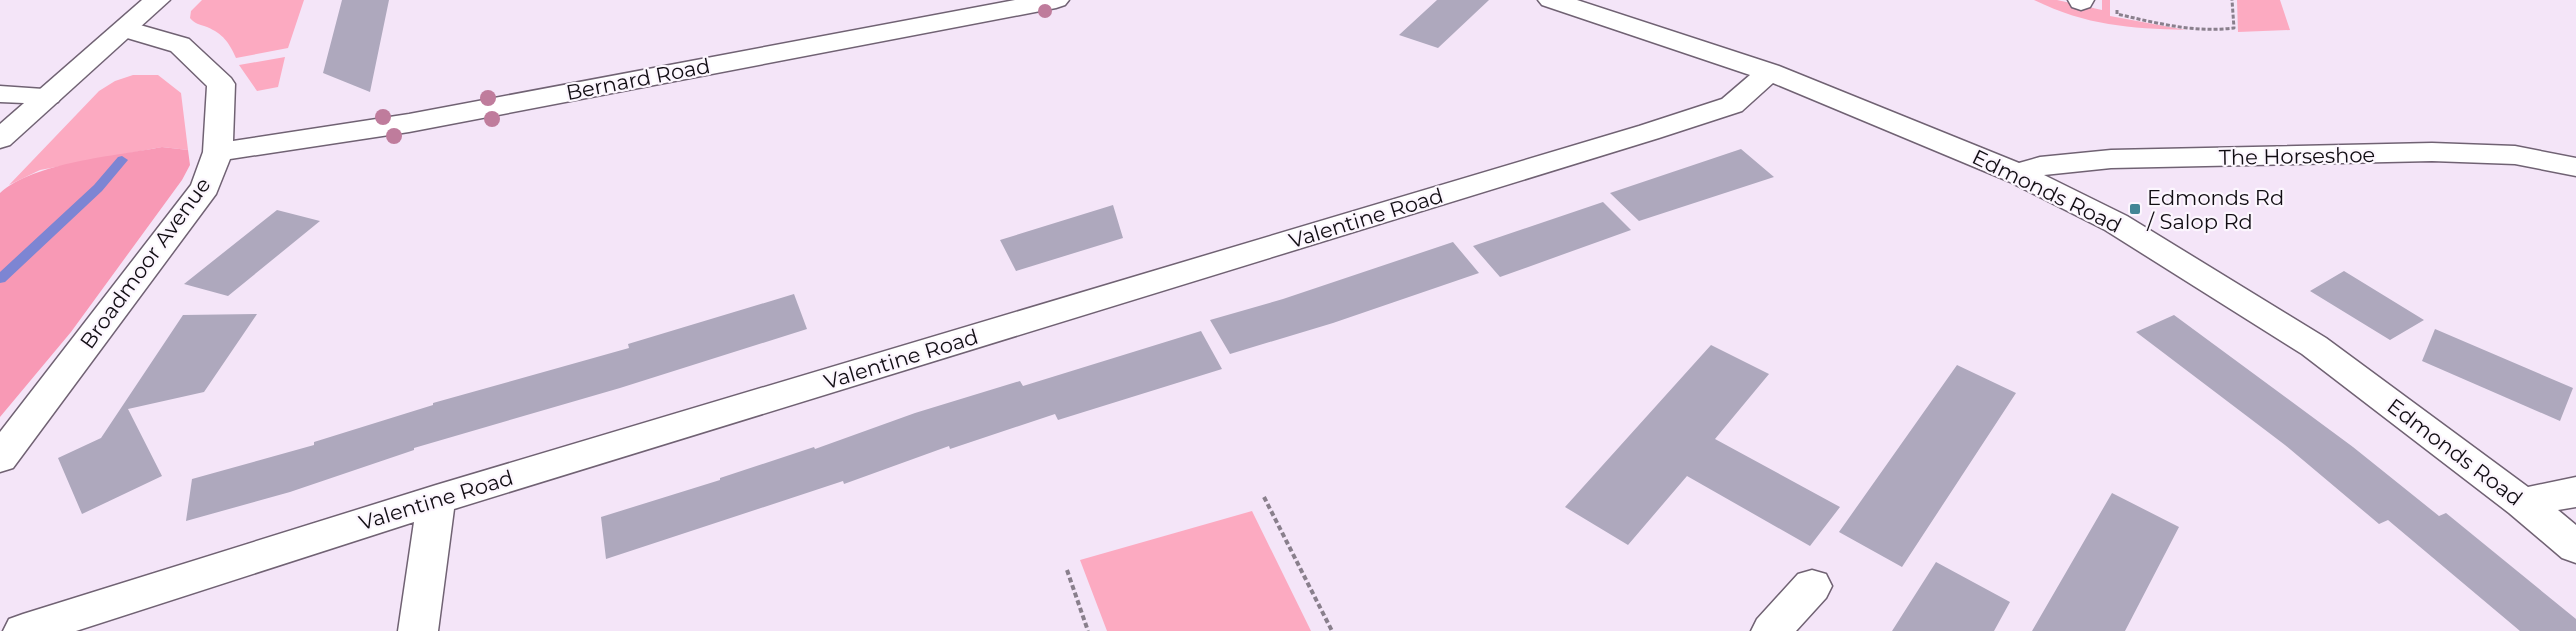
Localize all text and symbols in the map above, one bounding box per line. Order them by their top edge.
street label: Bernard Road [564,53,712,105]
street label: The Horseshoe [2219,142,2375,170]
street label: Edmonds Road [1968,144,2126,238]
street label: Broadmoor Avenue [74,173,216,353]
street label: Valentine Road [1286,183,1446,253]
place label: Edmonds Rd / Salop Rd [2146,185,2284,234]
marker: Edmonds Rd / Salop Rd [2128,202,2142,216]
street label: Valentine Road [821,324,981,394]
street label: Edmonds Road [2383,393,2527,511]
street label: Valentine Road [356,465,516,535]

